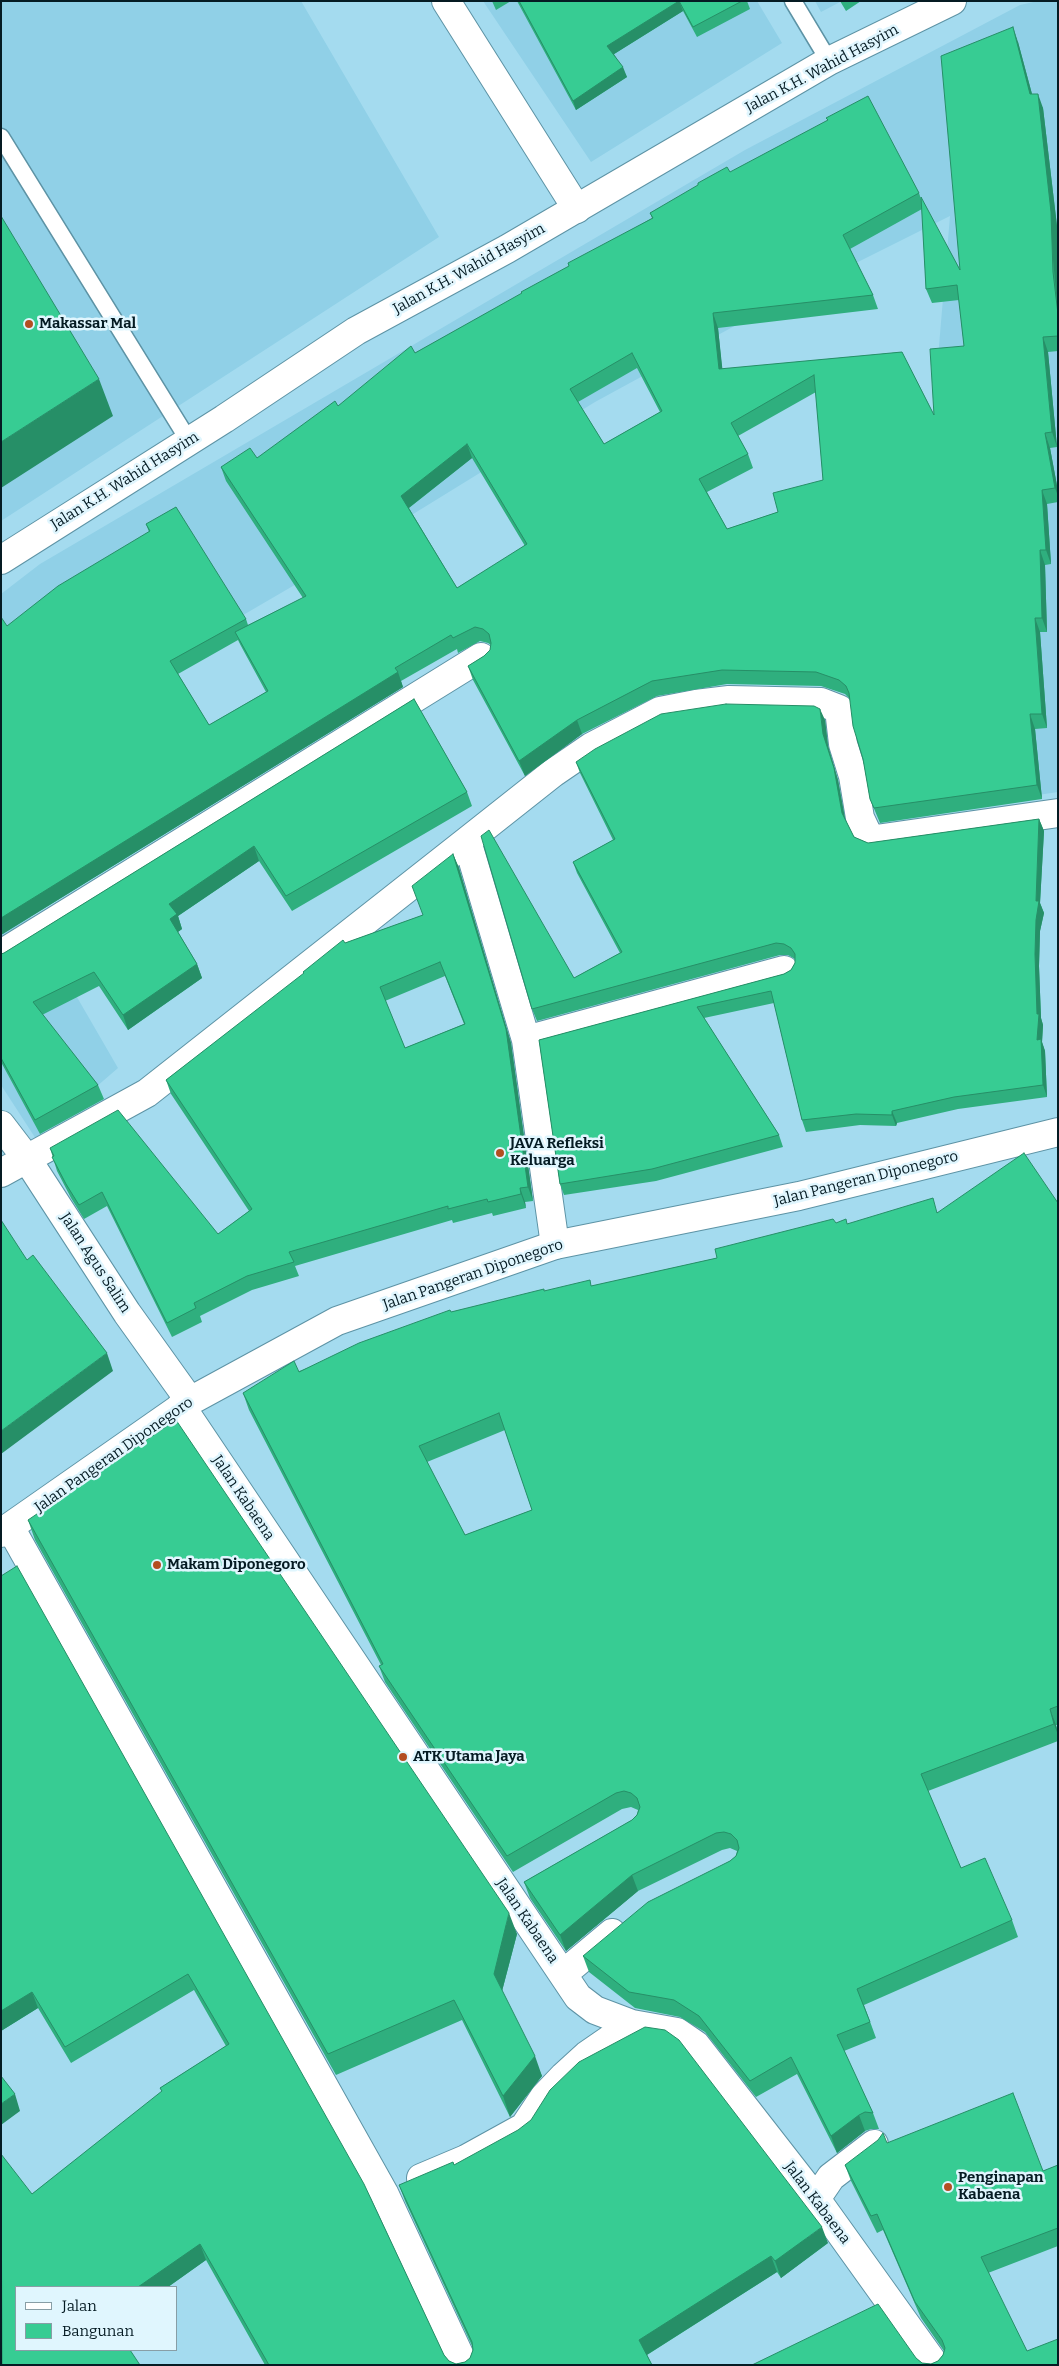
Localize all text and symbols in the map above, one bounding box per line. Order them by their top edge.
street label: Jalan K.H. Wahid Hasyim [742,21,902,117]
street label: Jalan K.H. Wahid Hasyim [390,220,548,318]
place label: Makassar Mal [39,315,136,333]
marker: Makassar Mal [23,318,35,330]
street label: Jalan K.H. Wahid Hasyim [48,428,202,534]
place label: JAVA Refleksi Keluarga [510,1135,604,1170]
marker: JAVA Refleksi Keluarga [494,1147,506,1159]
street label: Jalan Pangeran Diponegoro [772,1147,960,1211]
street label: Jalan Agus Salim [56,1210,134,1316]
street label: Jalan Pangeran Diponegoro [381,1236,565,1314]
street label: Jalan Pangeran Diponegoro [31,1393,197,1517]
street label: Jalan Kabaena [208,1452,278,1544]
place label: Makam Diponegoro [167,1556,306,1574]
marker: Makam Diponegoro [151,1559,163,1571]
place label: ATK Utama Jaya [413,1748,525,1766]
marker: ATK Utama Jaya [397,1751,409,1763]
street label: Jalan Kabaena [492,1875,562,1967]
street label: Jalan Kabaena [780,2158,854,2248]
place label: Penginapan Kabaena [958,2169,1043,2204]
marker: Penginapan Kabaena [942,2181,954,2193]
legend [15,2286,178,2351]
text: Jalan [62,2297,97,2315]
text: Bangunan [62,2322,134,2340]

